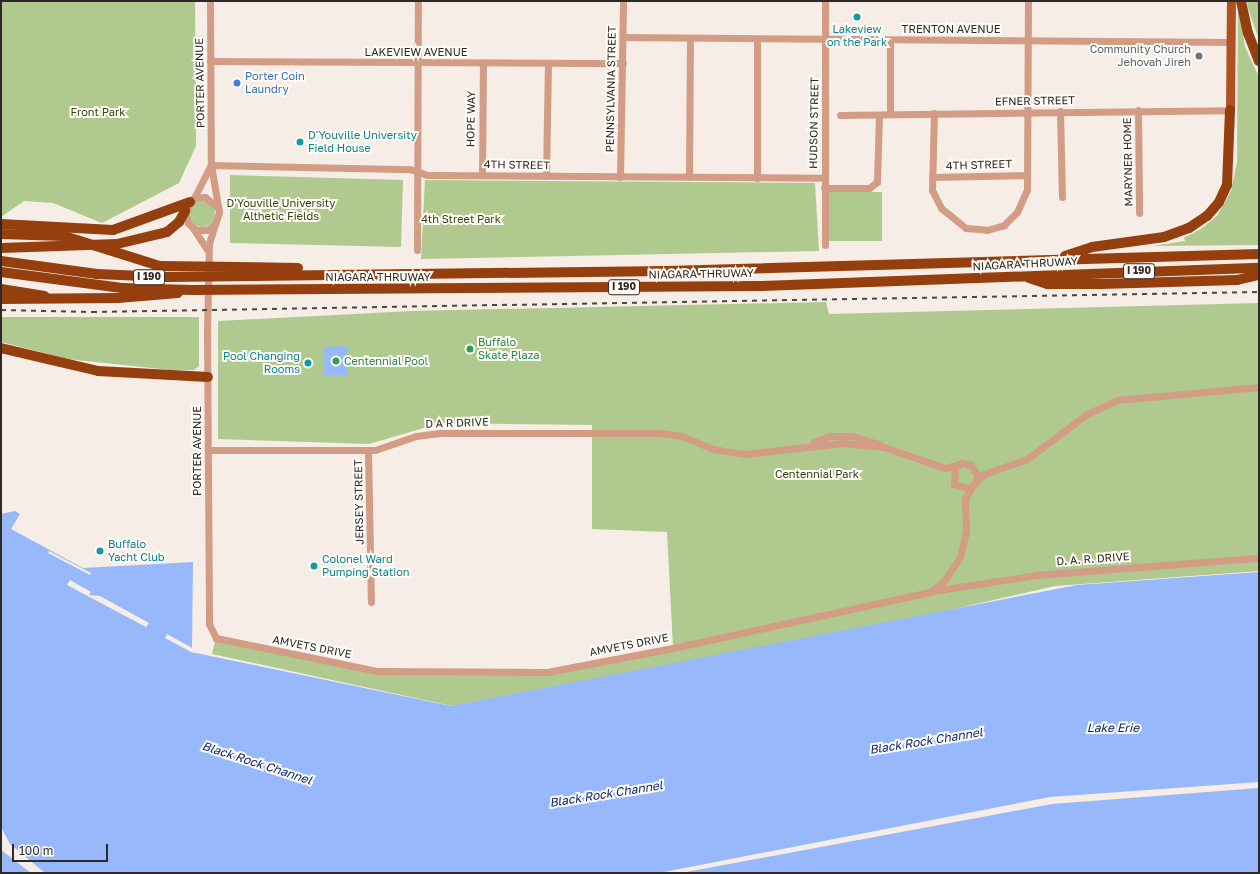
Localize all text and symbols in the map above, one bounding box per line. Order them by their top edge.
marker: Lakeview on the Park [852,12,862,22]
street label: TRENTON AVENUE [902,22,1000,36]
place label: Lakeview on the Park [827,23,887,49]
street label: PENNSYLVANIA STREET [603,25,619,153]
street label: PORTER AVENUE [193,38,207,128]
place label: Community Church Jehovah Jireh [1090,43,1191,69]
street label: LAKEVIEW AVENUE [365,45,467,59]
marker: Community Church Jehovah Jireh [1194,51,1204,61]
place label: Porter Coin Laundry [245,70,305,96]
street label: HUDSON STREET [807,77,821,169]
marker: Porter Coin Laundry [232,78,242,88]
street label: HOPE WAY [464,91,478,147]
street label: EFNER STREET [995,94,1075,108]
park label: Front Park [71,105,125,119]
street label: MARYNER HOME [1121,117,1135,207]
place label: D'Youville University Field House [308,129,417,155]
marker: D'Youville University Field House [295,137,305,147]
street label: 4TH STREET [946,157,1012,173]
street label: 4TH STREET [484,158,550,172]
park label: D'Youville University Althetic Fields [227,197,335,223]
park label: 4th Street Park [421,212,501,226]
street label: NIAGARA THRUWAY [972,255,1078,273]
road number: I 190 [1123,263,1155,279]
street label: NIAGARA THRUWAY [648,266,754,282]
road number: I 190 [133,269,165,285]
street label: NIAGARA THRUWAY [325,270,431,284]
road number: I 190 [608,279,640,295]
place label: Buffalo Skate Plaza [478,336,540,362]
marker: Buffalo Skate Plaza [465,344,475,354]
place label: Pool Changing Rooms [223,350,300,376]
place label: Centennial Pool [344,354,428,368]
marker: Centennial Pool [331,356,341,366]
marker: Pool Changing Rooms [303,358,313,368]
street label: PORTER AVENUE [190,406,204,496]
street label: D A R DRIVE [425,415,489,431]
street label: JERSEY STREET [352,459,366,545]
park label: Centennial Park [775,467,859,481]
place label: Buffalo Yacht Club [108,538,165,564]
marker: Buffalo Yacht Club [95,546,105,556]
street label: D. A. R. DRIVE [1056,550,1130,568]
place label: Colonel Ward Pumping Station [322,553,410,579]
marker: Colonel Ward Pumping Station [309,561,319,571]
street label: AMVETS DRIVE [588,631,670,659]
street label: AMVETS DRIVE [271,633,353,661]
water label: Lake Erie [1087,721,1139,735]
water label: Black Rock Channel [868,725,984,757]
water label: Black Rock Channel [200,738,314,788]
water label: Black Rock Channel [548,778,664,810]
scale bar [14,836,110,862]
text: 100 m [19,843,53,858]

